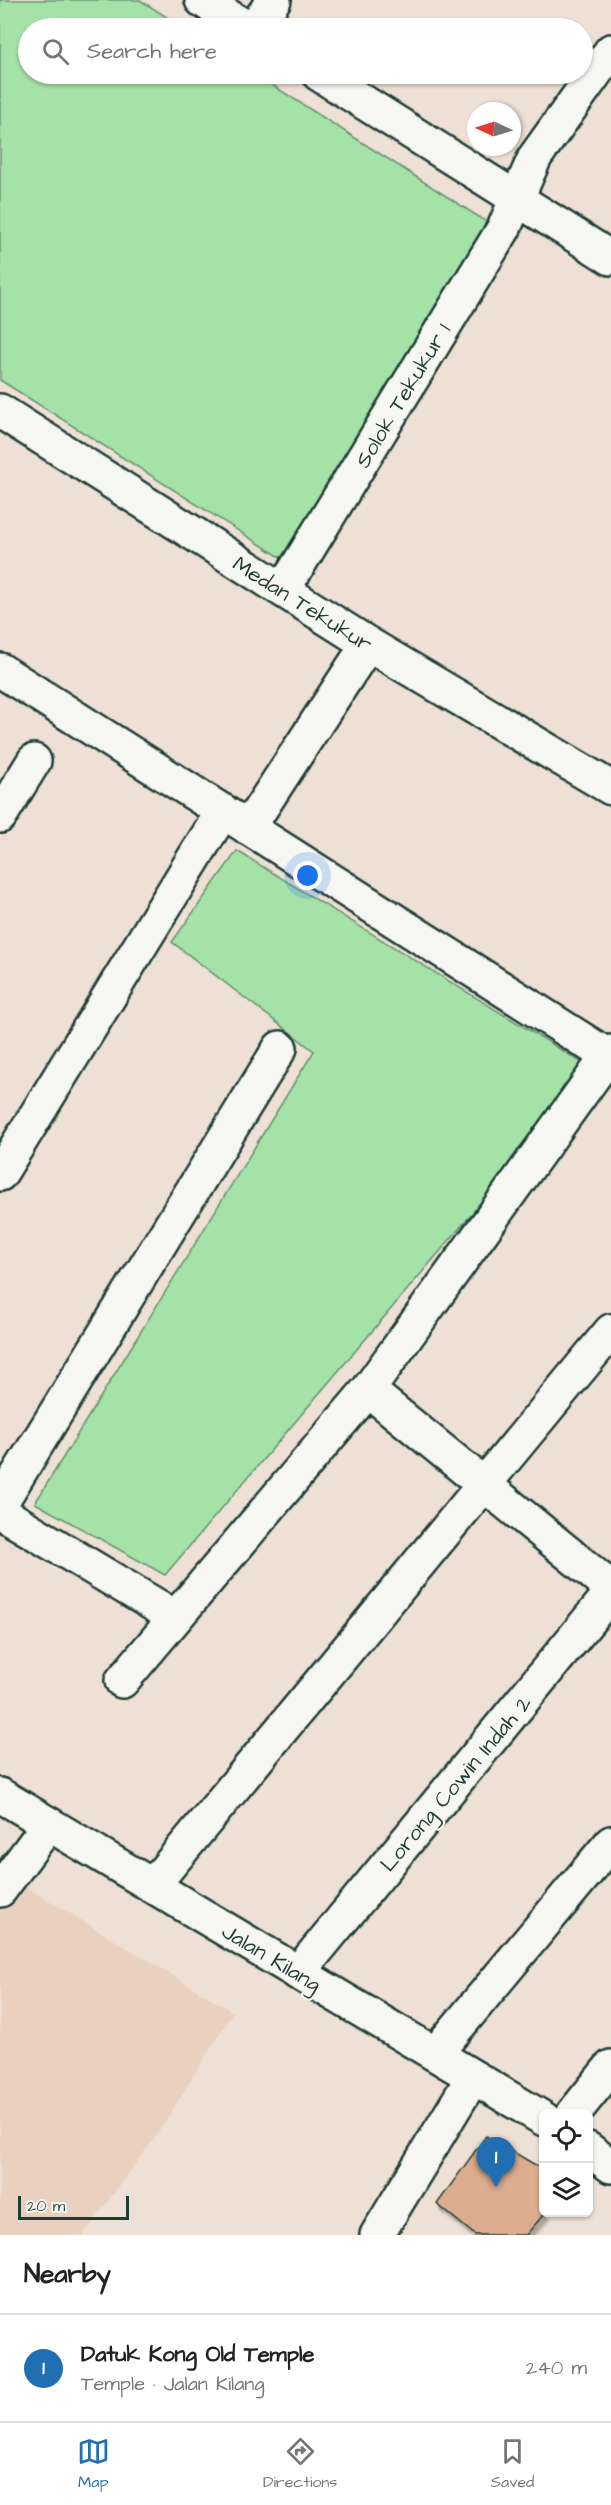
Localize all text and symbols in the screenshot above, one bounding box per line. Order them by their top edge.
search box [18,18,593,84]
icon: search [39,35,72,68]
text: Search here [87,36,217,67]
north arrow [467,102,521,156]
street label: Solok Tekukur 1 [348,318,459,474]
street label: Medan Tekukur [226,549,378,660]
your location [293,861,322,890]
street label: Lorong Cowin Indah 2 [373,1689,540,1879]
street label: Jalan Kilang [215,1916,327,2001]
map controls [539,2109,593,2217]
button: locate [539,2109,593,2163]
pin: 1 [476,2138,516,2187]
button: layers [539,2163,593,2217]
scale bar [18,2193,129,2220]
text: 20 m [27,2195,65,2217]
text: Nearby [24,2256,111,2292]
text: Datuk Kong Old Temple [81,2339,314,2370]
text: 1 [42,2354,45,2382]
text: 240 m [526,2354,587,2382]
text: Temple · Jalan Kilang [81,2370,265,2398]
tab: Map [77,2435,110,2493]
tab: Directions [263,2435,337,2493]
tab: Saved [491,2435,534,2493]

